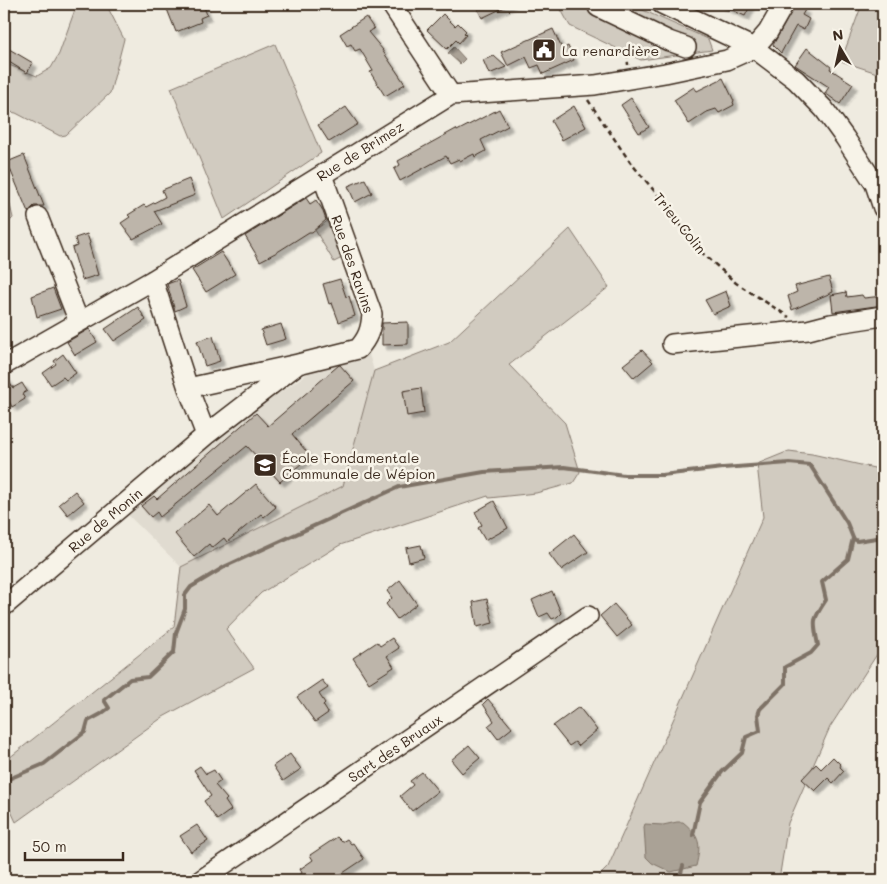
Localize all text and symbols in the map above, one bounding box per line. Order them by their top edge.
north arrow [814,22,864,72]
text: N [831,24,845,45]
public building icon: La renardière [531,37,557,63]
place label: La renardière [562,41,659,60]
street label: Rue de Brimez [313,116,407,185]
street label: Trieu Colin [649,188,711,258]
street label: Rue des Ravins [327,212,379,316]
place label: École Fondamentale Communale de Wépion [282,448,435,483]
school or university icon: École Fondamentale Communale de Wépion [252,452,278,478]
street label: Rue de Monin [64,483,146,557]
street label: Sart des Bruaux [344,709,446,787]
scale bar [25,829,122,861]
text: 50 m [32,836,67,856]

